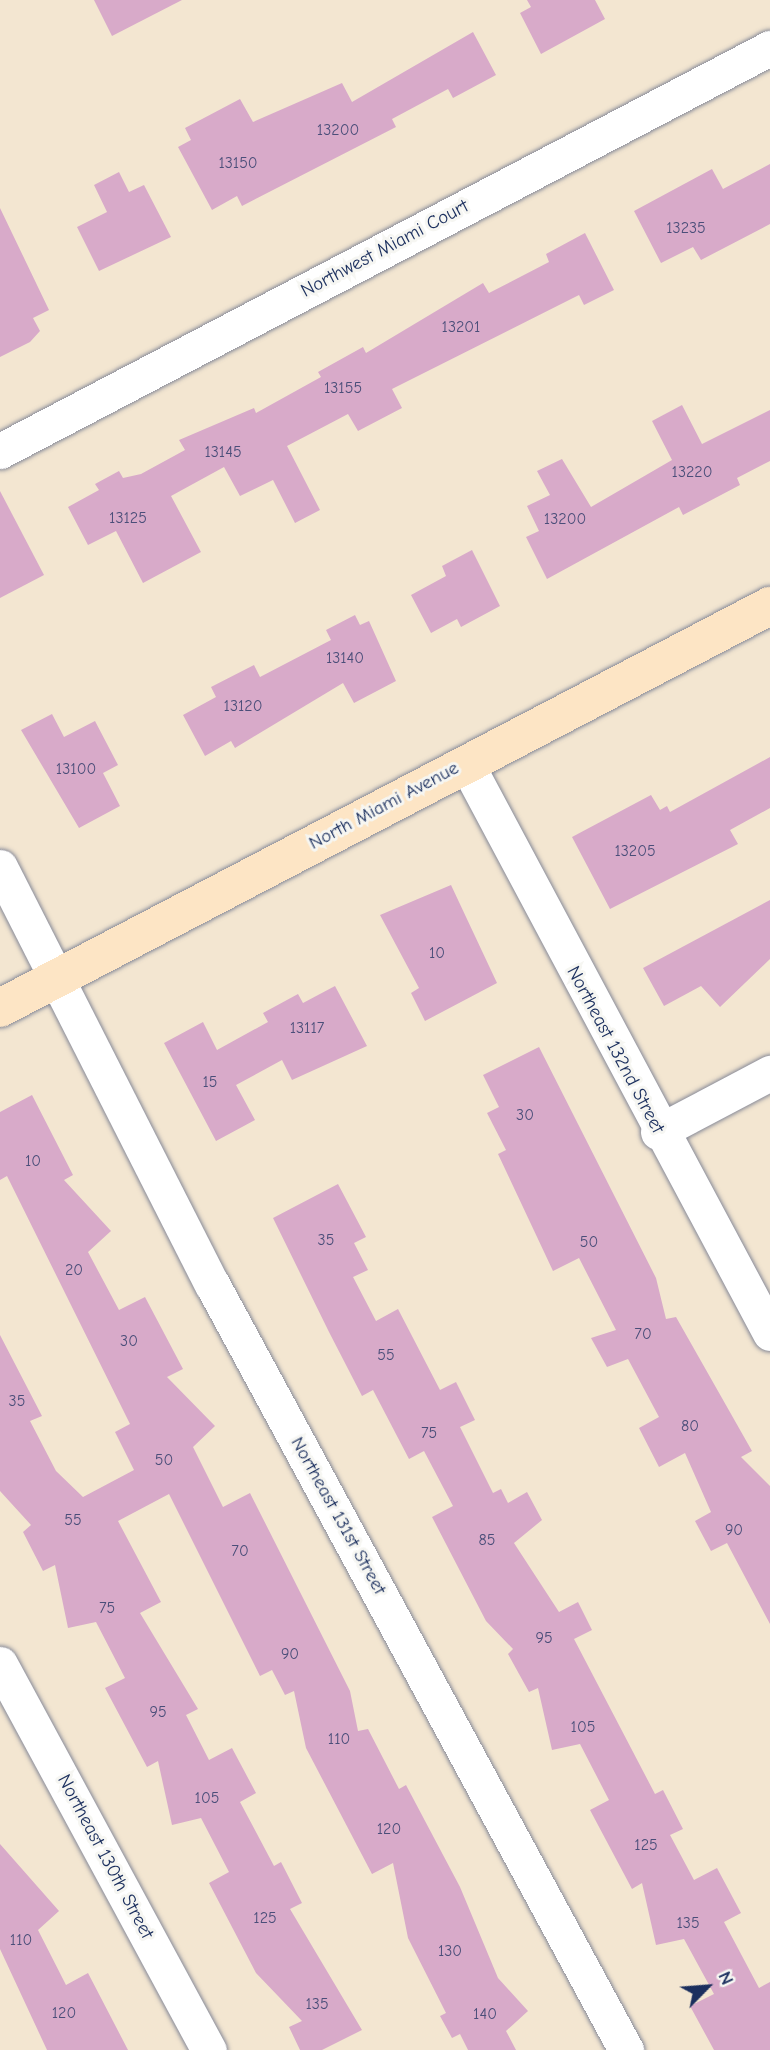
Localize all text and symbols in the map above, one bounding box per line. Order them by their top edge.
house number: 13200 [317,120,359,140]
house number: 13150 [218,153,258,173]
street label: Northwest Miami Court [297,195,473,303]
house number: 13235 [666,218,706,238]
house number: 13201 [442,317,480,337]
house number: 13155 [324,378,362,398]
house number: 13145 [204,442,242,462]
house number: 13220 [672,462,712,482]
house number: 13125 [109,508,147,528]
house number: 13200 [544,509,586,529]
house number: 13140 [326,648,364,668]
house number: 13120 [224,696,262,716]
street label: North Miami Avenue [305,757,463,855]
house number: 13100 [56,759,96,779]
house number: 13205 [614,841,656,861]
house number: 10 [429,943,445,963]
street label: Northeast 132nd Street [561,962,669,1138]
house number: 13117 [290,1018,324,1038]
house number: 15 [202,1072,218,1092]
house number: 30 [516,1105,534,1125]
house number: 10 [25,1151,41,1171]
house number: 35 [318,1230,334,1250]
house number: 50 [580,1232,598,1252]
house number: 20 [65,1260,83,1280]
house number: 70 [634,1324,652,1344]
house number: 30 [120,1331,138,1351]
house number: 55 [377,1345,395,1365]
house number: 35 [9,1391,25,1411]
house number: 80 [681,1416,699,1436]
house number: 75 [421,1423,437,1443]
street label: Northeast 131st Street [285,1433,391,1599]
house number: 50 [155,1450,173,1470]
house number: 55 [64,1510,82,1530]
house number: 90 [725,1520,743,1540]
house number: 85 [479,1530,495,1550]
house number: 70 [231,1541,249,1561]
house number: 75 [99,1598,115,1618]
house number: 95 [535,1628,553,1648]
house number: 90 [281,1644,299,1664]
house number: 95 [149,1702,167,1722]
house number: 105 [571,1717,595,1737]
house number: 110 [328,1729,350,1749]
street label: Northeast 130th Street [52,1771,158,1943]
house number: 105 [195,1788,219,1808]
house number: 120 [377,1819,401,1839]
house number: 125 [634,1835,658,1855]
house number: 125 [253,1908,277,1928]
house number: 135 [676,1913,700,1933]
house number: 110 [10,1930,32,1950]
house number: 130 [438,1941,462,1961]
north arrow [672,1952,742,2022]
text: N [713,1968,739,1988]
house number: 135 [305,1994,329,2014]
house number: 120 [52,2003,76,2023]
house number: 140 [473,2004,497,2024]

